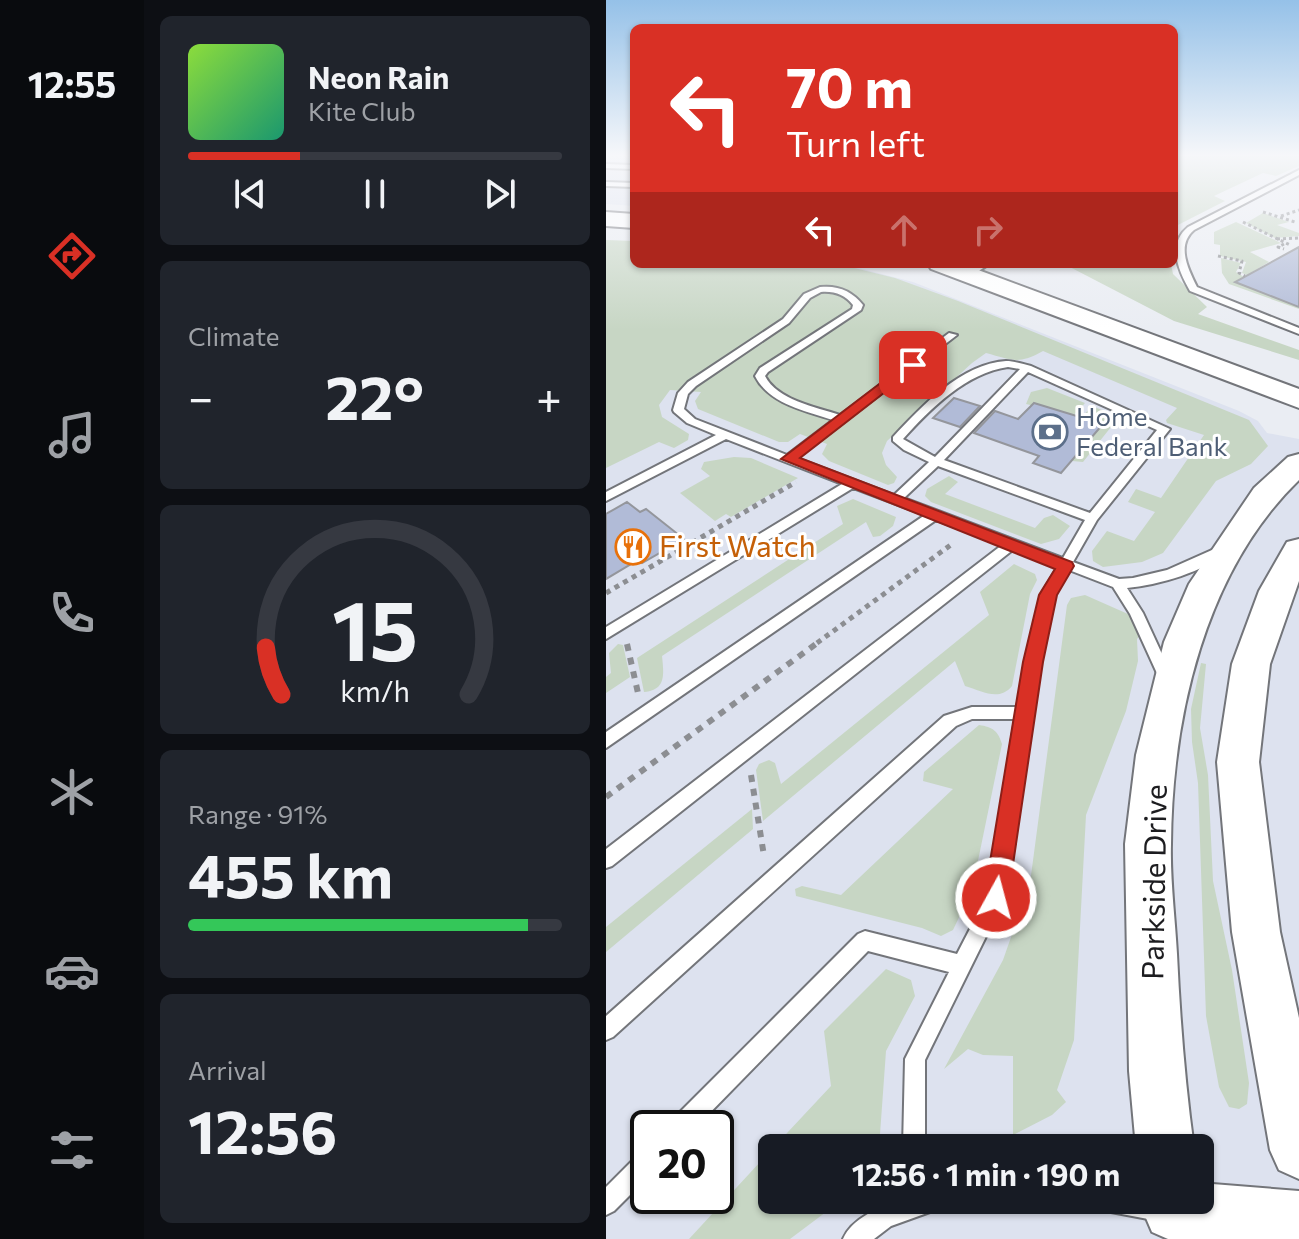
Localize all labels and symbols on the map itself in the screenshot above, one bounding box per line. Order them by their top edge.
pin [879,331,947,399]
place label: Home Federal Bank [1076,400,1227,461]
bank icon: Home Federal Bank [1031,413,1069,451]
place label: First Watch [659,526,816,563]
restaurant icon: First Watch [614,528,652,566]
street label: Parkside Drive [1132,784,1173,980]
position arrow [954,856,1038,940]
speed limit sign: 20 [630,1110,734,1214]

